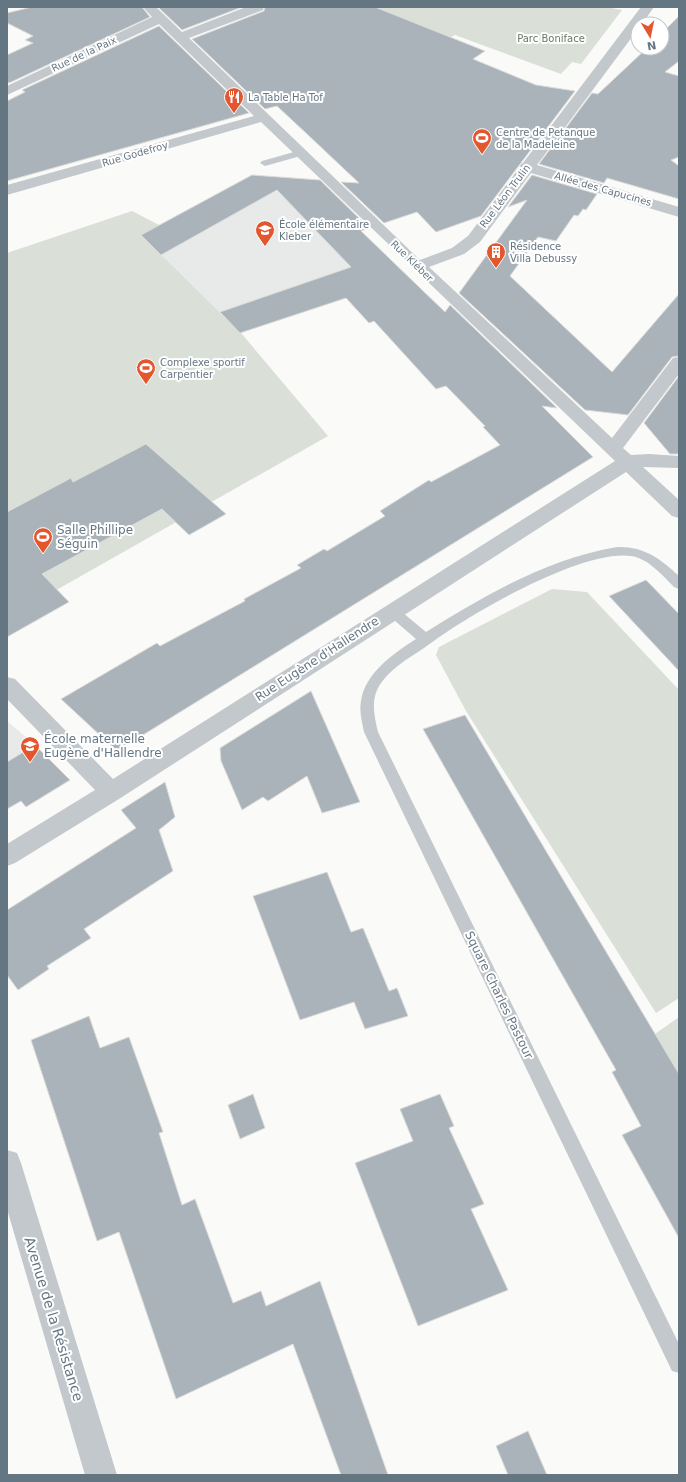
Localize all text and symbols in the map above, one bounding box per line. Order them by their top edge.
north arrow [630,16,670,56]
park label: Parc Boniface [517,33,585,44]
street label: Rue de la Paix [50,34,118,74]
text: N [646,38,657,53]
restaurant icon: La Table Ha Tof [223,86,245,114]
place label: La Table Ha Tof [248,92,323,103]
sports icon: Centre de Petanque de la Madeleine [471,127,493,155]
place label: Centre de Petanque de la Madeleine [496,127,595,150]
street label: Rue Godefroy [101,139,169,169]
street label: Rue Léon Trulin [478,162,532,230]
street label: Allée des Capucines [553,170,653,208]
place label: École élémentaire Kleber [279,218,369,242]
school or university icon: École élémentaire Kleber [254,219,276,247]
street label: Rue Kléber [389,238,436,284]
building icon: Résidence Villa Debussy [485,241,507,269]
place label: Résidence Villa Debussy [510,241,577,264]
sports icon: Complexe sportif Carpentier [135,357,157,385]
place label: Complexe sportif Carpentier [160,357,245,380]
place label: Salle Phillipe Séguin [57,523,133,551]
sports icon: Salle Phillipe Séguin [32,526,54,554]
street label: Rue Eugène d'Hallendre [253,614,381,704]
place label: École maternelle Eugène d'Hallendre [44,731,162,760]
school or university icon: École maternelle Eugène d'Hallendre [19,735,41,763]
street label: Square Charles Pastour [462,929,536,1061]
street label: Avenue de la Résistance [21,1235,87,1403]

